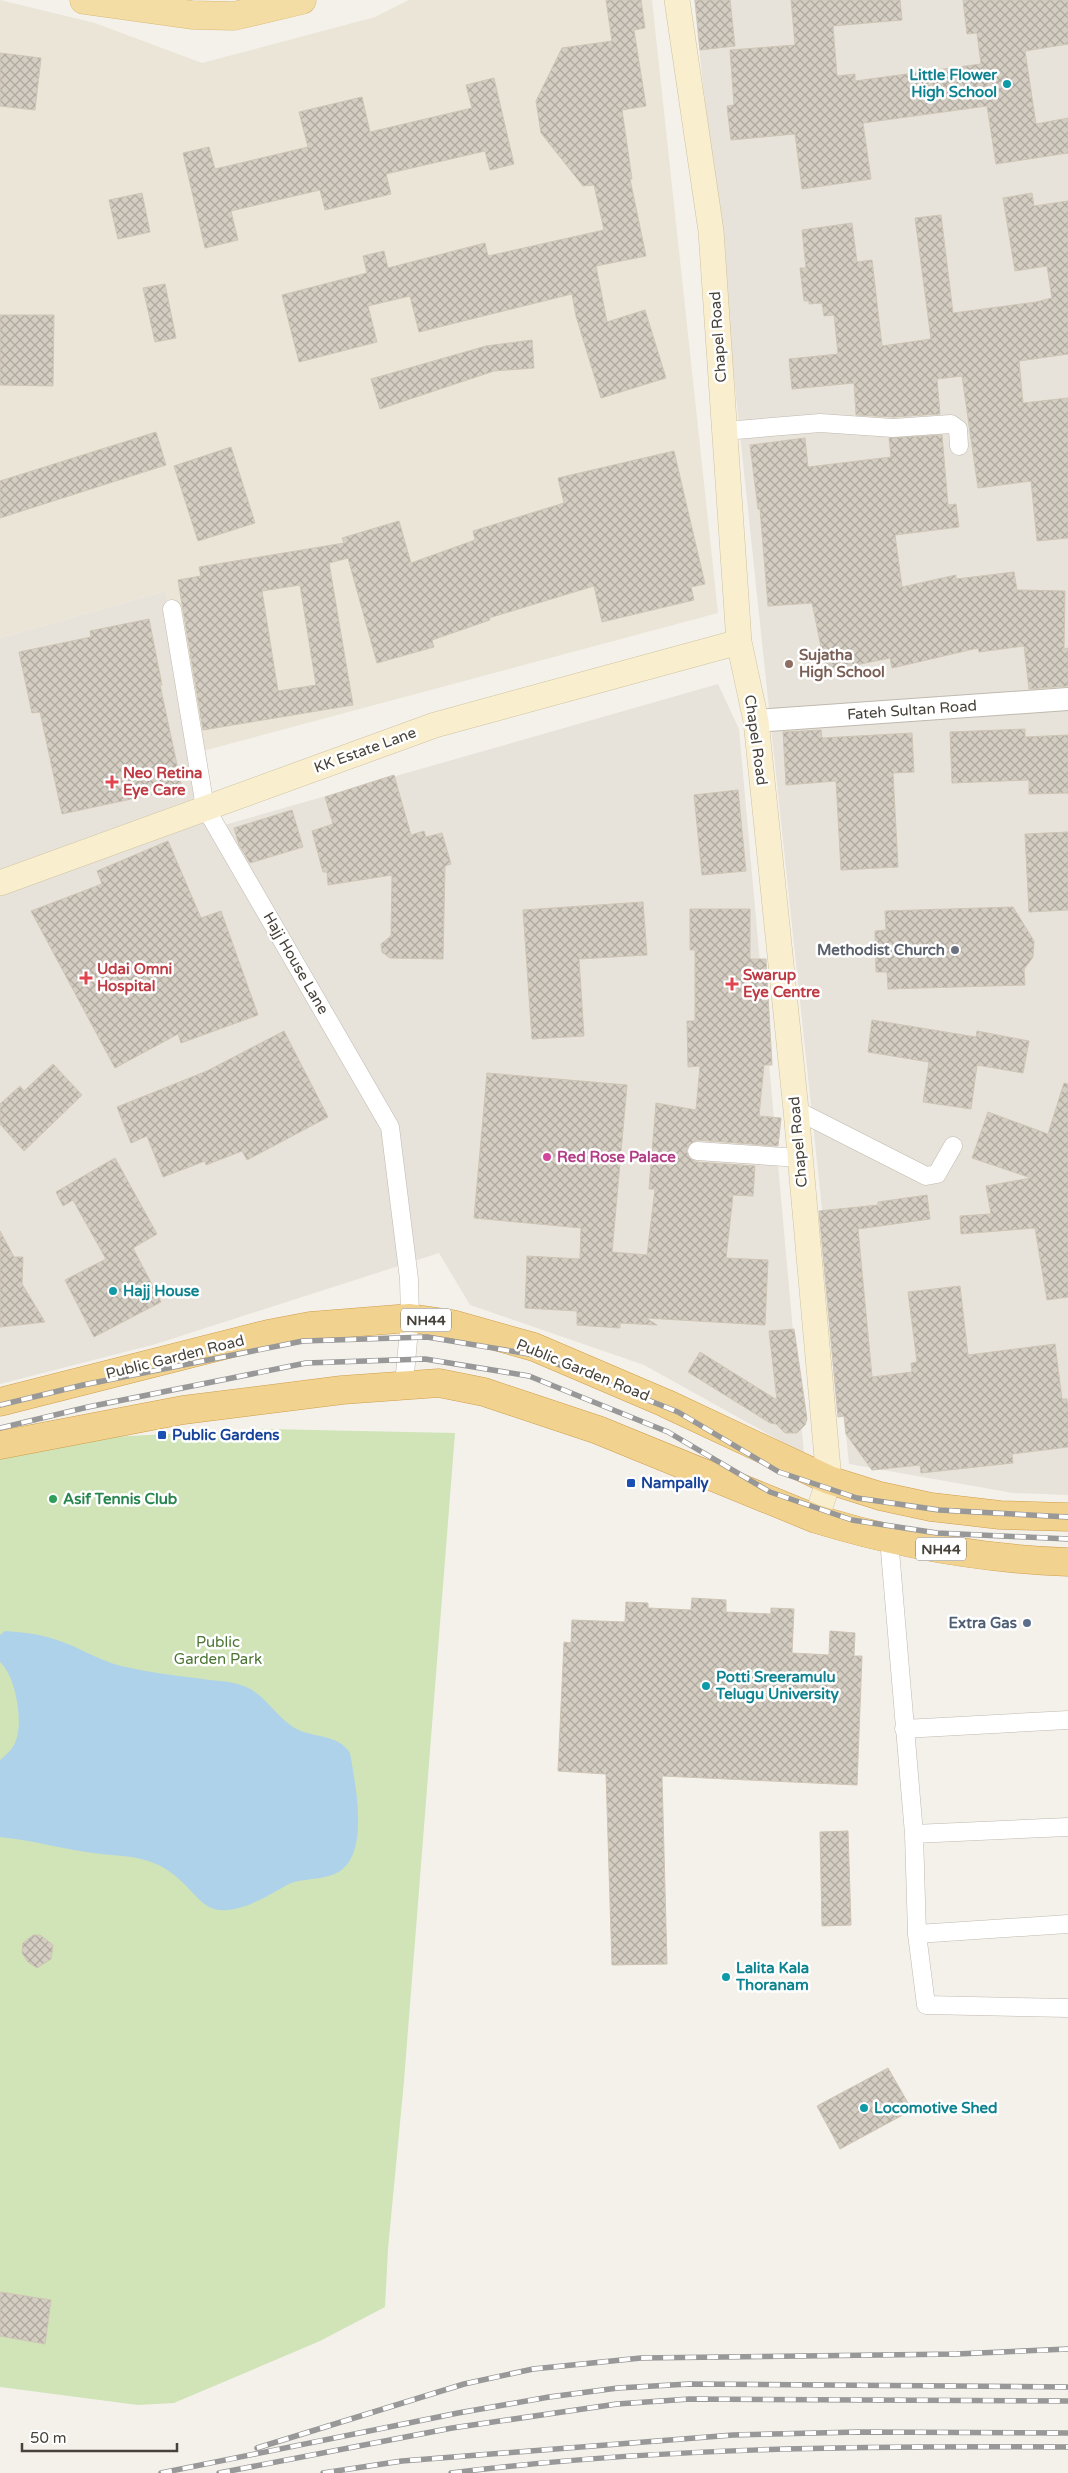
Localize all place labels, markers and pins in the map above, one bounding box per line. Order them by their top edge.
place label: Little Flower High School [909,66,997,102]
marker: Little Flower High School [1001,78,1013,90]
place label: Sujatha High School [799,646,885,682]
marker: Sujatha High School [783,658,795,670]
place label: Neo Retina Eye Care [123,764,203,800]
marker: Neo Retina Eye Care [105,775,119,789]
place label: Methodist Church [817,941,945,959]
marker: Methodist Church [949,944,961,956]
place label: Udai Omni Hospital [97,960,172,996]
place label: Swarup Eye Centre [743,966,821,1002]
marker: Udai Omni Hospital [79,971,93,985]
marker: Swarup Eye Centre [725,977,739,991]
place label: Red Rose Palace [557,1148,676,1166]
marker: Red Rose Palace [541,1151,553,1163]
place label: Hajj House [123,1282,200,1301]
marker: Hajj House [107,1285,119,1297]
place label: Public Gardens [172,1426,280,1444]
marker: Public Gardens [156,1429,168,1441]
place label: Nampally [641,1474,709,1493]
marker: Nampally [625,1477,637,1489]
place label: Asif Tennis Club [63,1490,178,1508]
marker: Asif Tennis Club [47,1493,59,1505]
place label: Extra Gas [949,1614,1017,1632]
marker: Extra Gas [1021,1617,1033,1629]
place label: Potti Sreeramulu Telugu University [715,1668,839,1704]
marker: Potti Sreeramulu Telugu University [700,1680,712,1692]
place label: Lalita Kala Thoranam [735,1959,809,1994]
marker: Lalita Kala Thoranam [720,1971,732,1983]
place label: Locomotive Shed [874,2099,998,2117]
marker: Locomotive Shed [858,2102,870,2114]

